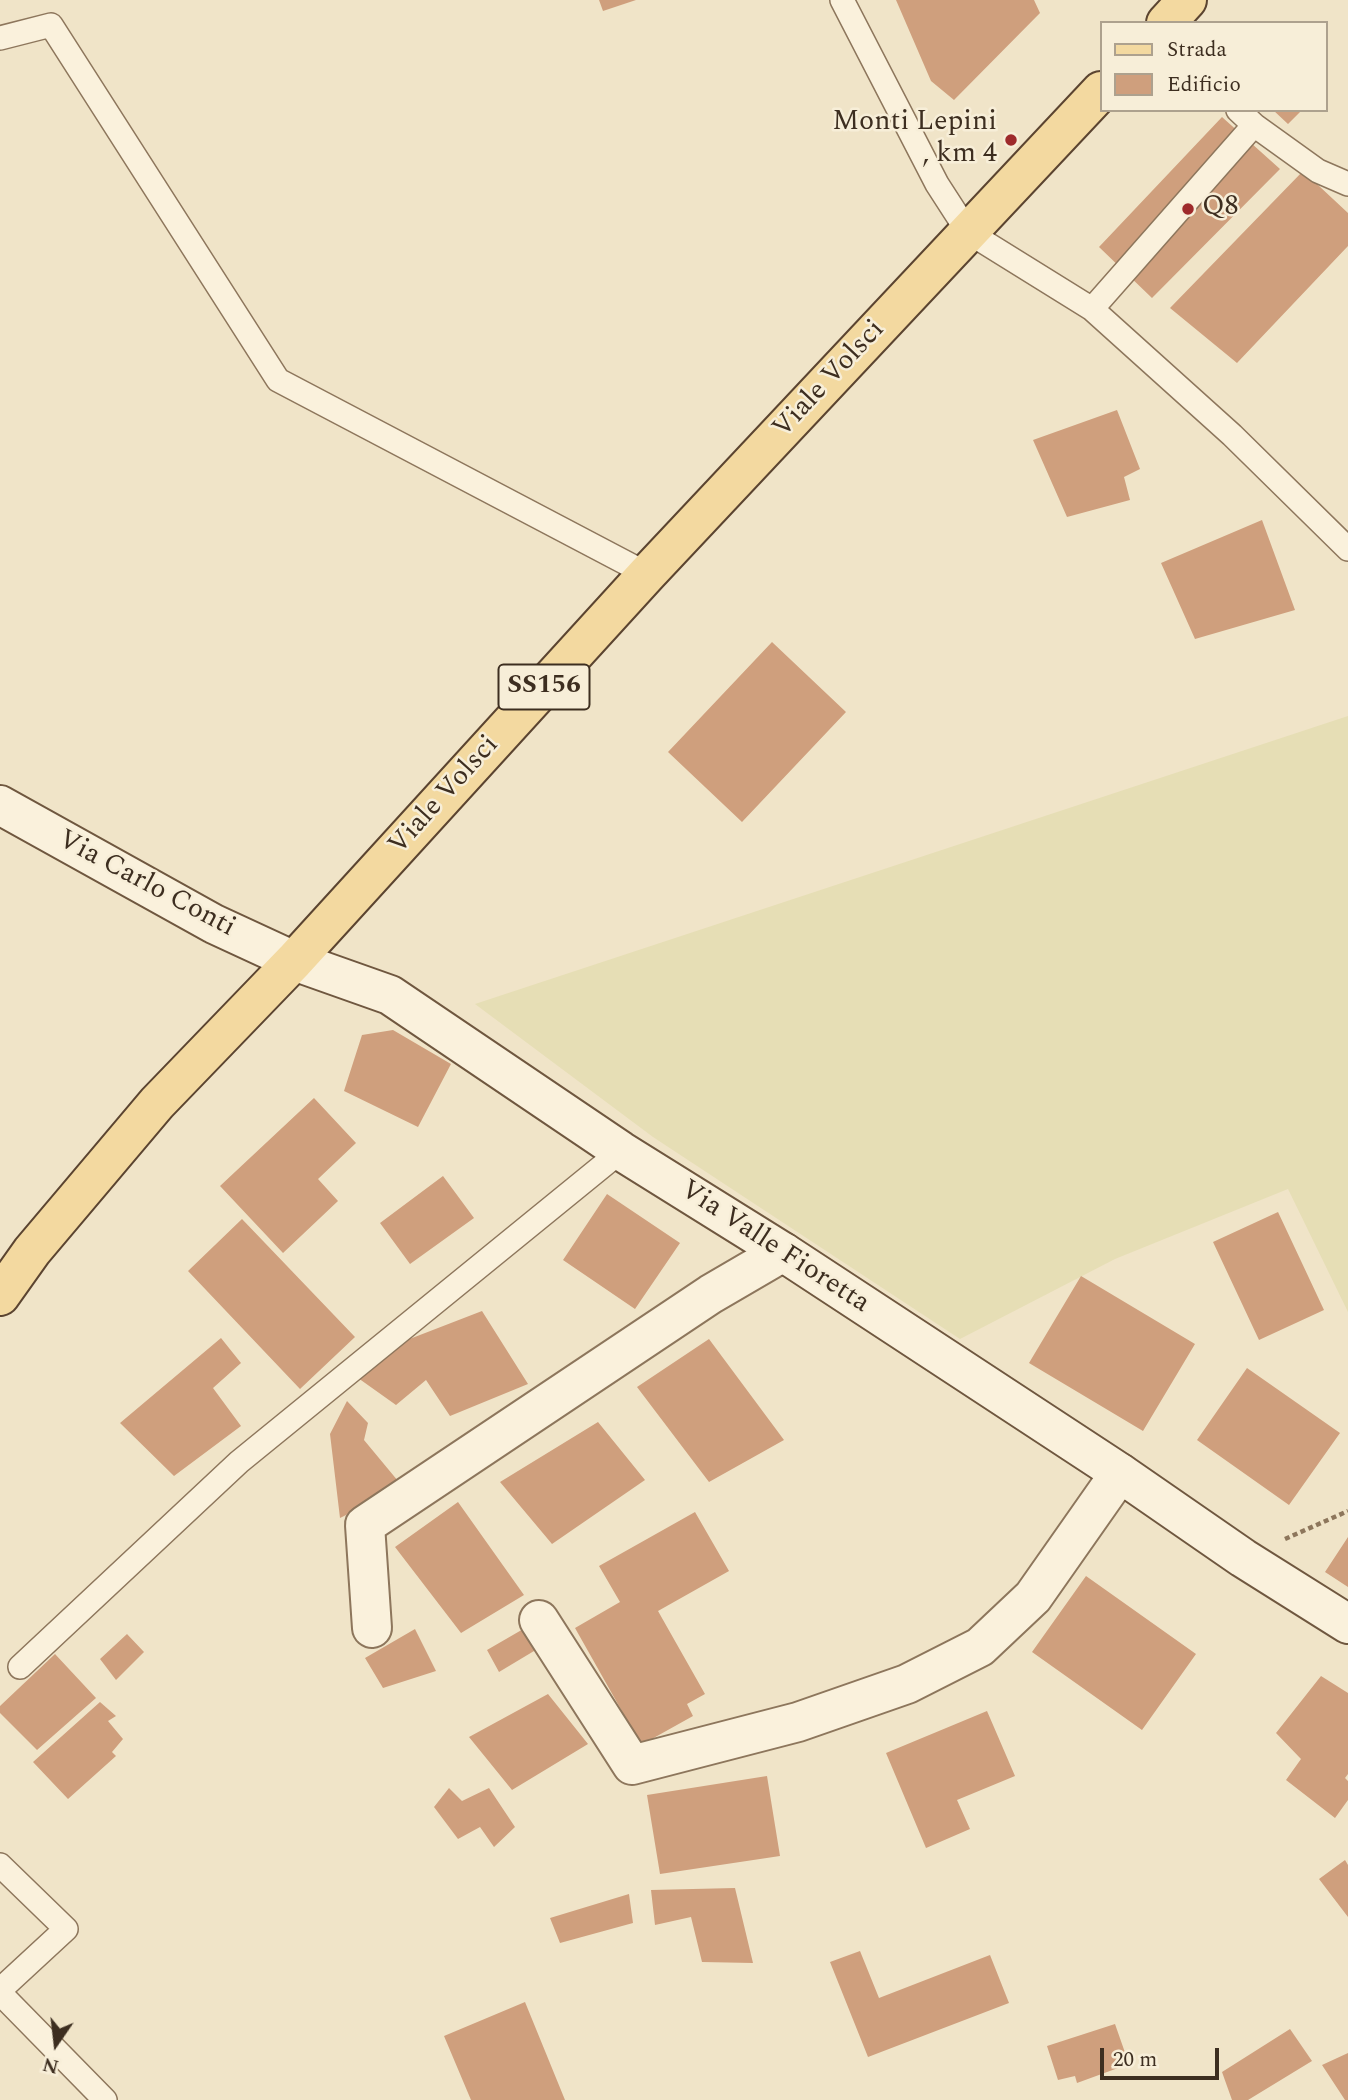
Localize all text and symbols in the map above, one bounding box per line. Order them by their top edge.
legend [1100,21,1327,112]
text: Strada [1167,34,1227,66]
text: Edificio [1167,69,1241,101]
place label: Monti Lepini , km 4 [832,107,997,173]
marker: Monti Lepini , km 4 [1003,132,1019,148]
place label: Q8 [1202,192,1239,226]
marker: Q8 [1180,201,1196,217]
street label: Viale Volsci [767,314,893,446]
road number: SS156 [498,664,590,709]
street label: Viale Volsci [383,729,507,863]
street label: Via Carlo Conti [52,824,240,946]
street label: Via Valle Fioretta [673,1174,875,1322]
north arrow [21,2009,91,2079]
scale bar [1103,2034,1222,2078]
text: 20 m [1113,2044,1157,2076]
text: N [40,2049,62,2081]

